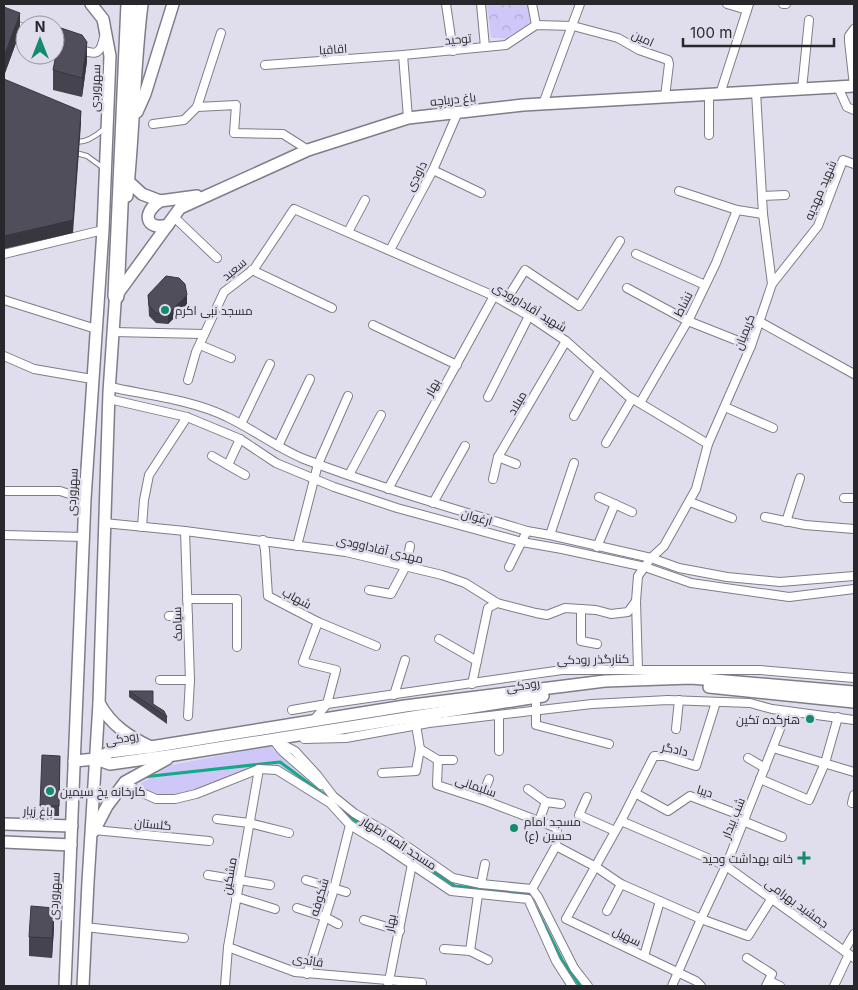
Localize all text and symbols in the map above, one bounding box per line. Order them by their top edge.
north arrow [15,15,65,65]
scale bar [683,15,834,47]
text: N [35,18,45,35]
text: 100 m [690,23,732,42]
street label: امین [629,26,657,50]
street label: توحید [444,30,473,48]
street label: اقاقیا [318,41,348,57]
street label: سهروردی [87,64,103,112]
street label: باغ دریاچه [429,89,477,111]
street label: داودی [402,158,430,194]
street label: شهید مهدیه [801,158,839,222]
street label: سعید [219,254,249,284]
street label: شهید آقاداوودی [490,279,570,335]
street label: نشاط [670,289,696,319]
place label: مسجد نبی اکرم [175,303,253,319]
marker: مسجد نبی اکرم [159,304,171,316]
street label: کریمیان [730,312,758,352]
street label: بهار [421,376,443,399]
street label: میلاد [504,388,530,418]
street label: سهروردی [63,468,81,516]
street label: ارغوان [460,505,494,529]
street label: مهدی آقاداوودی [335,532,425,566]
street label: شهاب [280,584,314,612]
street label: سیامک [169,606,185,642]
street label: کنارگذر رودکی [557,651,629,667]
street label: رودکی [505,675,541,695]
place label: هنرکده تکین [736,712,800,727]
marker: هنرکده تکین [804,713,816,725]
street label: رودکی [104,728,140,748]
street label: دادگر [659,738,690,759]
street label: سلیمانی [453,772,499,800]
street label: دیبا [695,781,715,801]
place label: کارخانه یخ سیمین [60,784,146,800]
marker: کارخانه یخ سیمین [44,785,56,797]
street label: شب بیدار [718,795,748,842]
street label: باغ زیار [22,803,53,820]
street label: مسجد ائمه اطهار [358,813,439,873]
place label: مسجد امام حسین (ع) [524,814,581,844]
street label: گلستان [134,815,172,833]
marker: مسجد امام حسین (ع) [508,822,520,834]
place label: خانه بهداشت وحید [702,851,793,866]
marker: خانه بهداشت وحید [797,851,811,865]
street label: مشکین [218,856,240,896]
street label: سهروردی [45,872,63,920]
street label: جمشید بهرامی [762,875,832,931]
street label: شکوفه [306,876,332,918]
street label: بهار [381,913,399,934]
street label: سهیل [610,923,644,949]
street label: قائدی [291,950,325,970]

